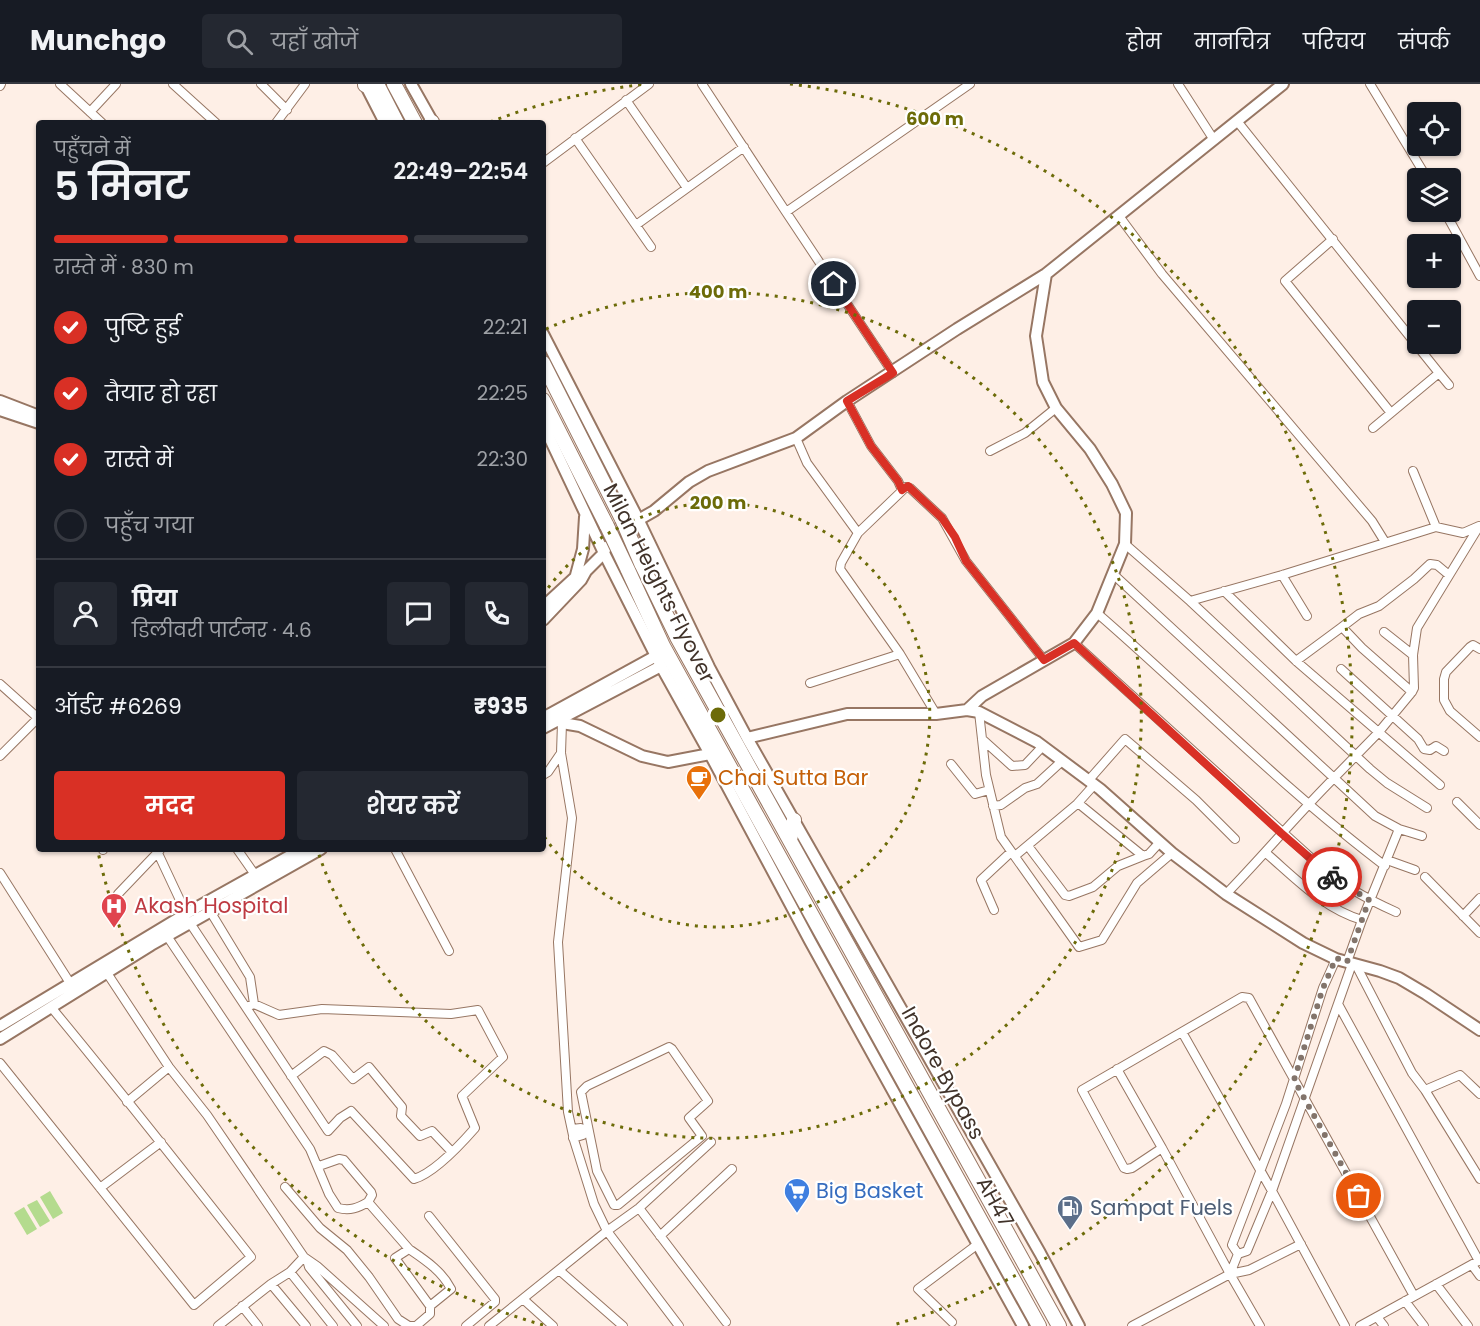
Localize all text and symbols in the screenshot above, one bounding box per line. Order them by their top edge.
search box [202,14,622,68]
text: Munchgo [30,21,166,60]
icon: search [223,25,256,58]
text: यहाँ खोजें [271,26,358,57]
text: होम [1127,27,1162,56]
text: मानचित्र [1195,27,1270,56]
text: परिचय [1303,27,1365,56]
text: संपर्क [1398,27,1450,56]
map controls [1407,102,1461,354]
button: locate [1407,102,1461,156]
text: 600 m [906,106,964,131]
text: पहुँचने में [54,135,130,163]
text: 22:49–22:54 [393,156,528,187]
text: 5 मिनट [54,159,189,214]
button: layers [1407,168,1461,222]
button: + [1407,234,1461,288]
text: रास्ते में · 830 m [54,253,194,281]
pin [808,258,859,309]
icon: home [817,267,850,300]
text: 400 m [689,279,747,304]
button: − [1407,300,1461,354]
icon: check [54,311,87,344]
text: पुष्टि हुई [105,312,180,343]
text: 22:21 [483,313,528,341]
icon: check [54,377,87,410]
text: तैयार हो रहा [105,378,217,409]
text: 22:25 [477,379,528,407]
icon: check [54,443,87,476]
text: रास्ते में [105,444,173,475]
text: 22:30 [476,445,528,473]
street label: Milan Heights Flyover [597,478,722,687]
text: 200 m [690,490,746,515]
text: पहुँच गया [105,510,193,541]
button: person [54,582,117,645]
button: chat [387,582,450,645]
button: phone [465,582,528,645]
text: प्रिया [132,583,178,614]
text: डिलीवरी पार्टनर · 4.6 [132,616,312,644]
text: ऑर्डर #6269 [54,691,182,722]
text: ₹935 [474,691,528,722]
centre of rings [708,705,728,725]
cafe icon: Chai Sutta Bar [684,763,714,801]
place label: Chai Sutta Bar [718,763,869,792]
button: मदद [54,771,285,840]
button: शेयर करें [297,771,528,840]
courier [1302,847,1362,907]
icon: bike [1316,861,1349,894]
hospital icon: Akash Hospital [99,891,129,929]
place label: Akash Hospital [134,891,288,920]
street label: Indore Bypass [895,1001,992,1144]
pin [1333,1170,1384,1221]
street label: AH47 [970,1171,1021,1232]
supermarket icon: Big Basket [782,1176,812,1214]
place label: Big Basket [816,1176,923,1205]
icon: bag [1342,1179,1375,1212]
fuel station icon: Sampat Fuels [1055,1193,1085,1231]
place label: Sampat Fuels [1090,1193,1233,1222]

